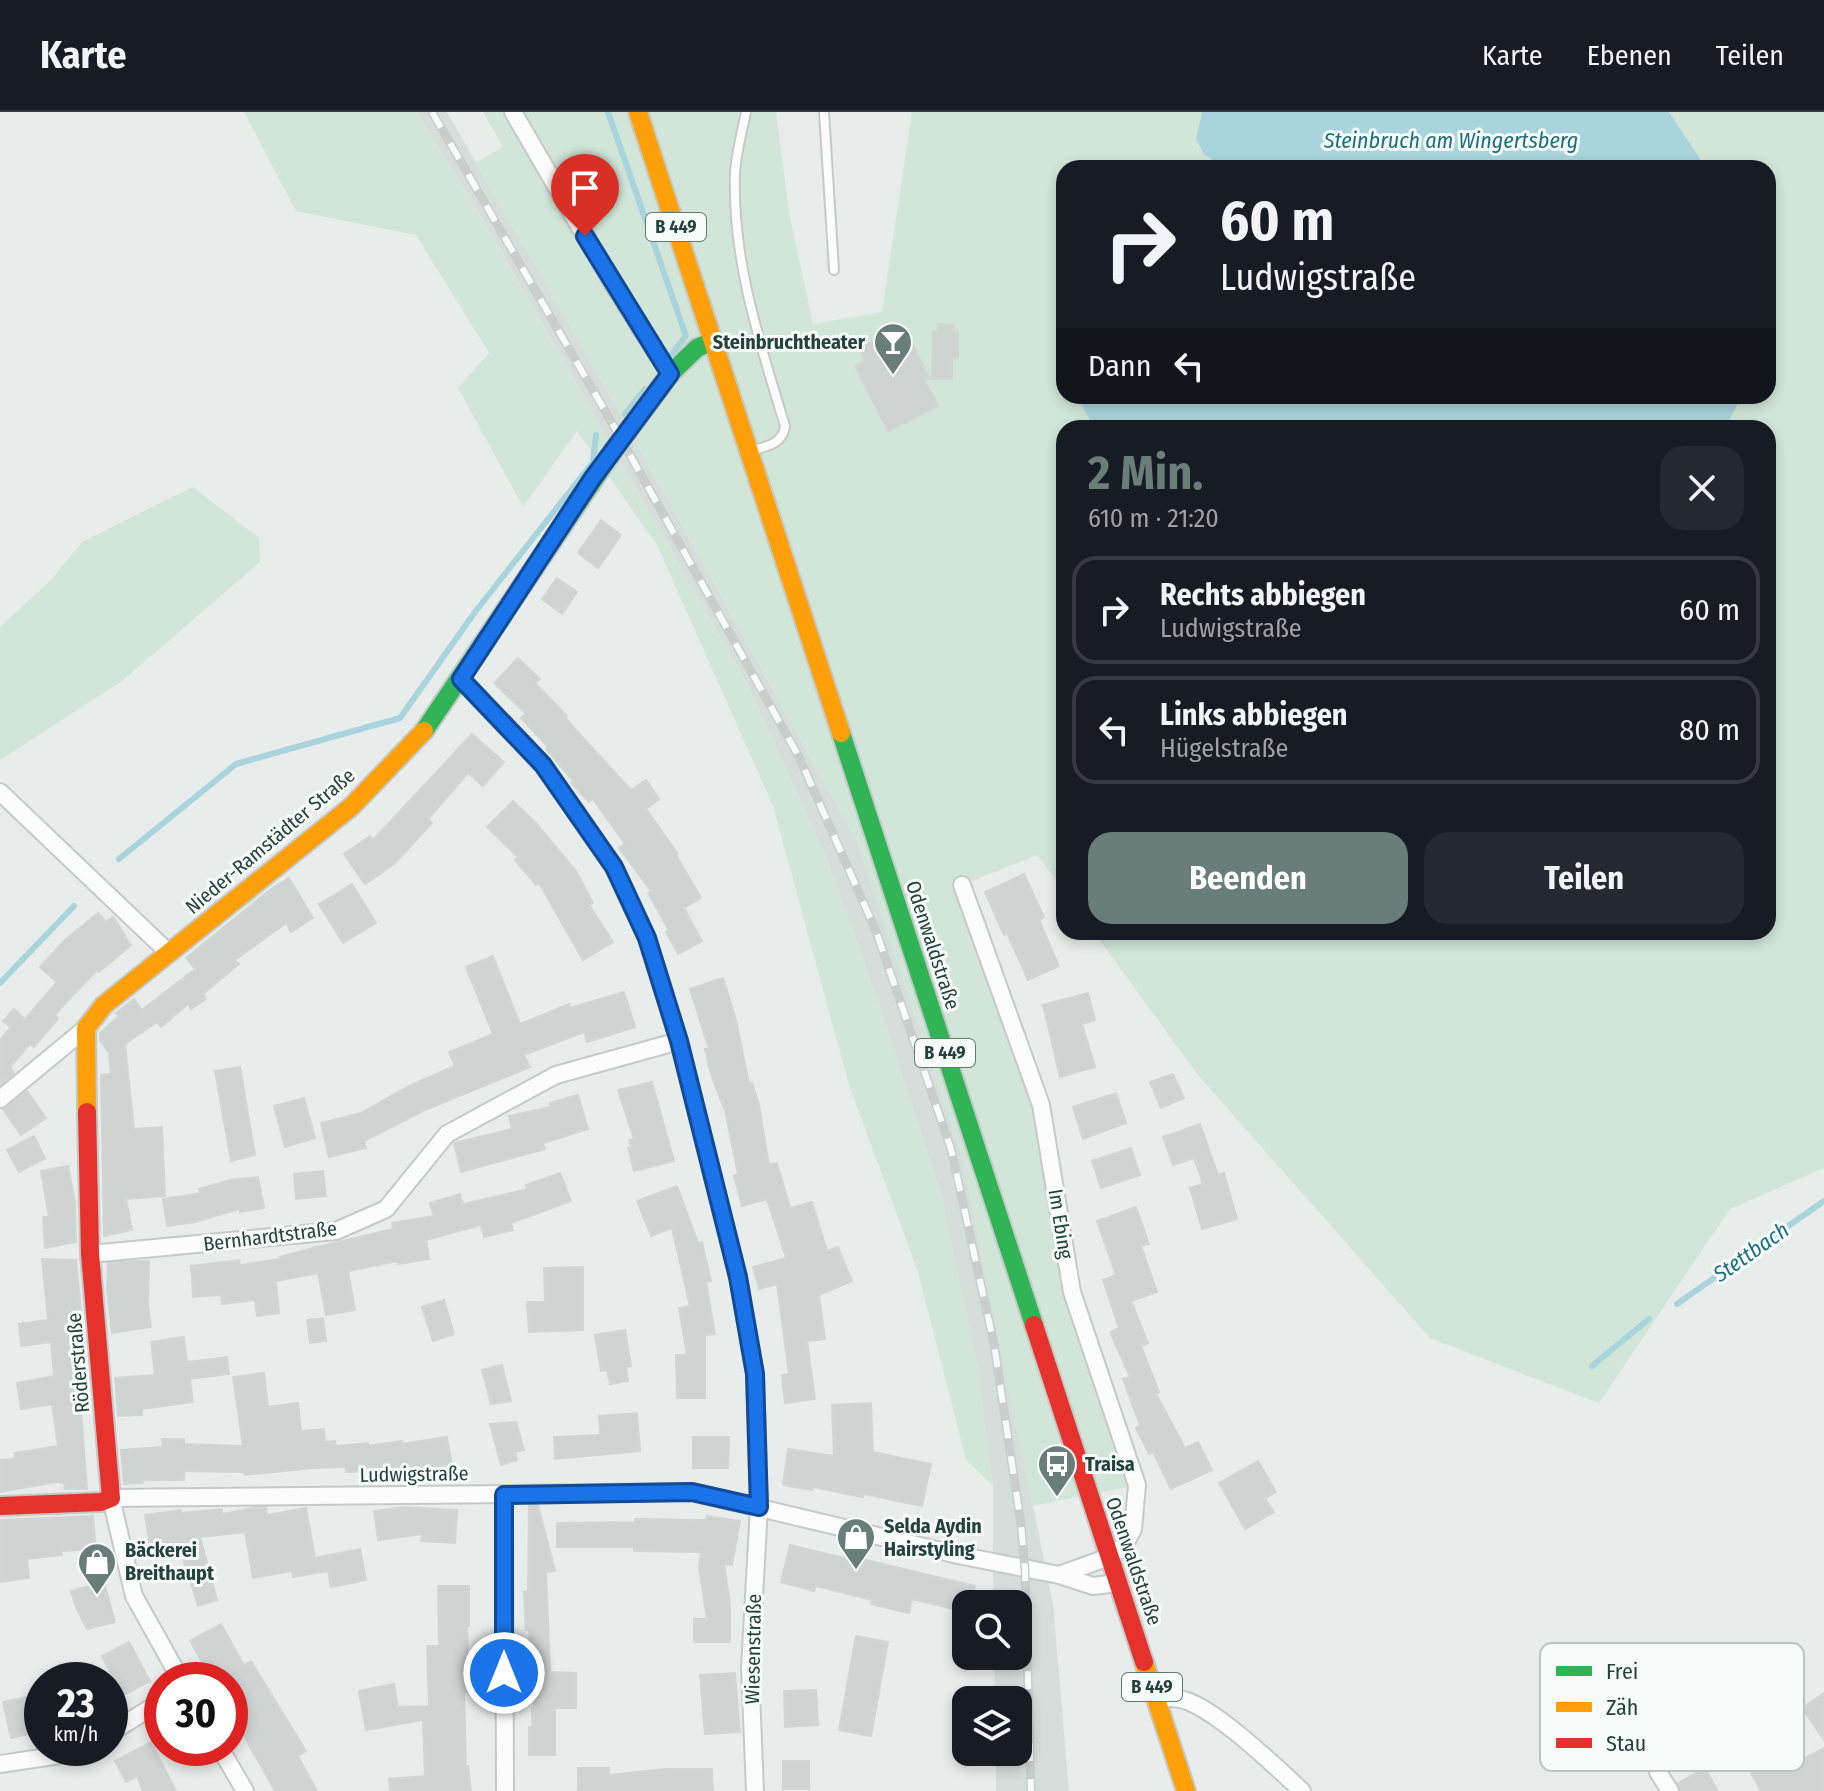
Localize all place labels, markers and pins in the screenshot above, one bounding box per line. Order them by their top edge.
pin [551,154,619,236]
bar icon: Steinbruchtheater [872,321,914,376]
place label: Steinbruchtheater [713,330,866,354]
bus stop icon: Traisa [1036,1443,1078,1498]
place label: Traisa [1085,1452,1135,1476]
place label: Selda Aydin Hairstyling [884,1514,982,1561]
shop icon: Selda Aydin Hairstyling [835,1516,877,1571]
place label: Bäckerei Breithaupt [125,1538,215,1585]
shop icon: Bäckerei Breithaupt [76,1541,118,1596]

